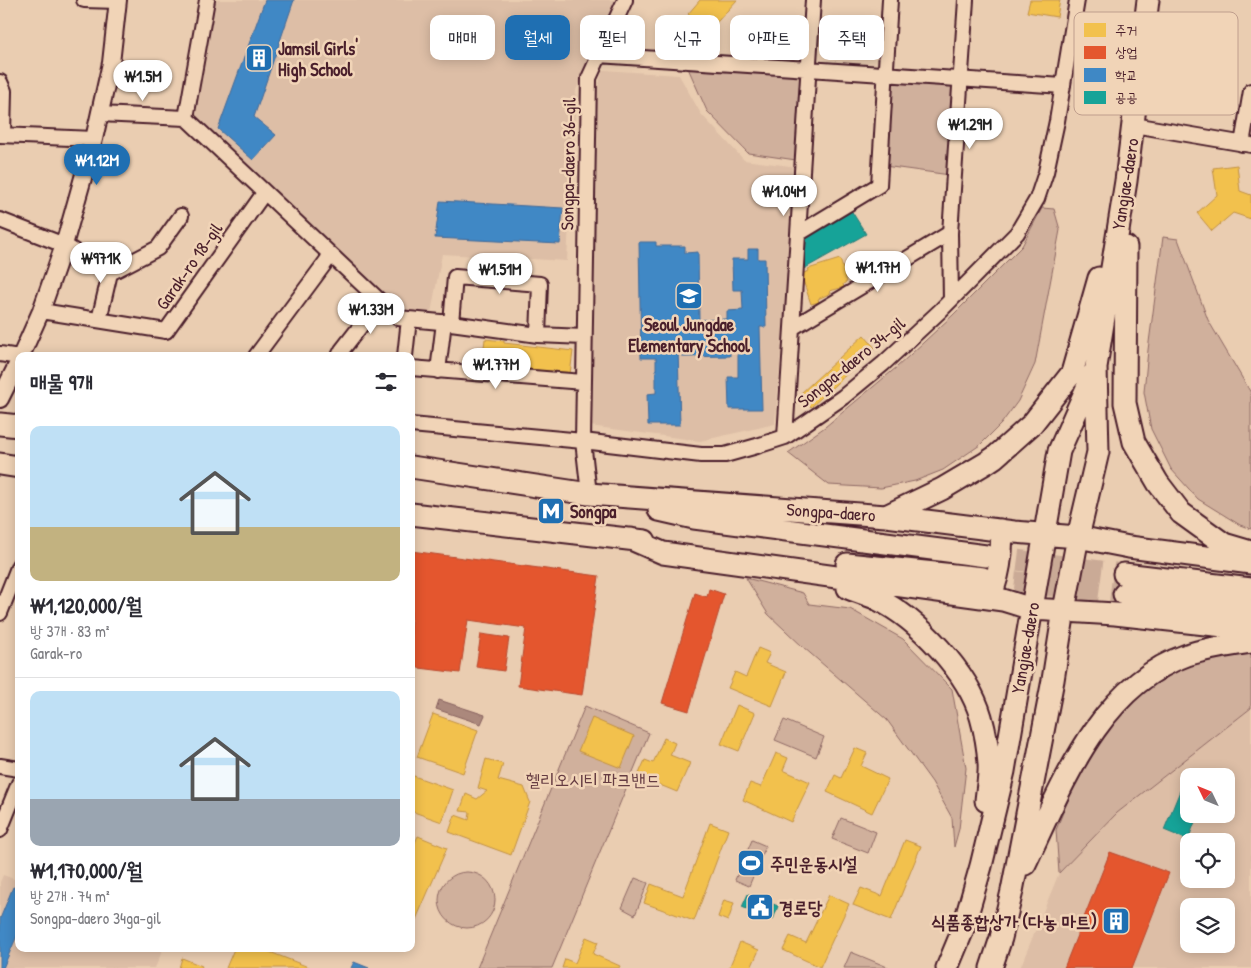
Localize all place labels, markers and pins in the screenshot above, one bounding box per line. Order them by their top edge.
place label: Jamsil Girls' High School [278,36,358,83]
building icon: Jamsil Girls' High School [244,43,274,73]
pin: ₩1.5M [108,59,178,102]
pin: ₩1.29M [929,108,1011,150]
pin: ₩1.12M [56,144,138,186]
pin: ₩1.04M [743,174,825,217]
pin: ₩971K [66,242,136,284]
pin: ₩1.17M [837,250,919,293]
pin: ₩1.51M [459,252,541,295]
school or university icon: Seoul Jungdae Elementary School [674,281,704,311]
pin: ₩1.33M [330,292,412,335]
place label: Seoul Jungdae Elementary School [628,312,751,359]
pin: ₩1.77M [455,348,537,390]
metro station icon: Songpa [536,496,566,526]
place label: Songpa [570,499,617,525]
sports icon: 주민운동시설 [736,848,766,878]
place label: 주민운동시설 [770,851,857,876]
public building icon: 경로당 [745,892,775,922]
place label: 경로당 [779,895,823,920]
building icon: 식품종합상가 (다농 마트) [1101,906,1131,936]
place label: 식품종합상가 (다농 마트) [931,909,1097,934]

